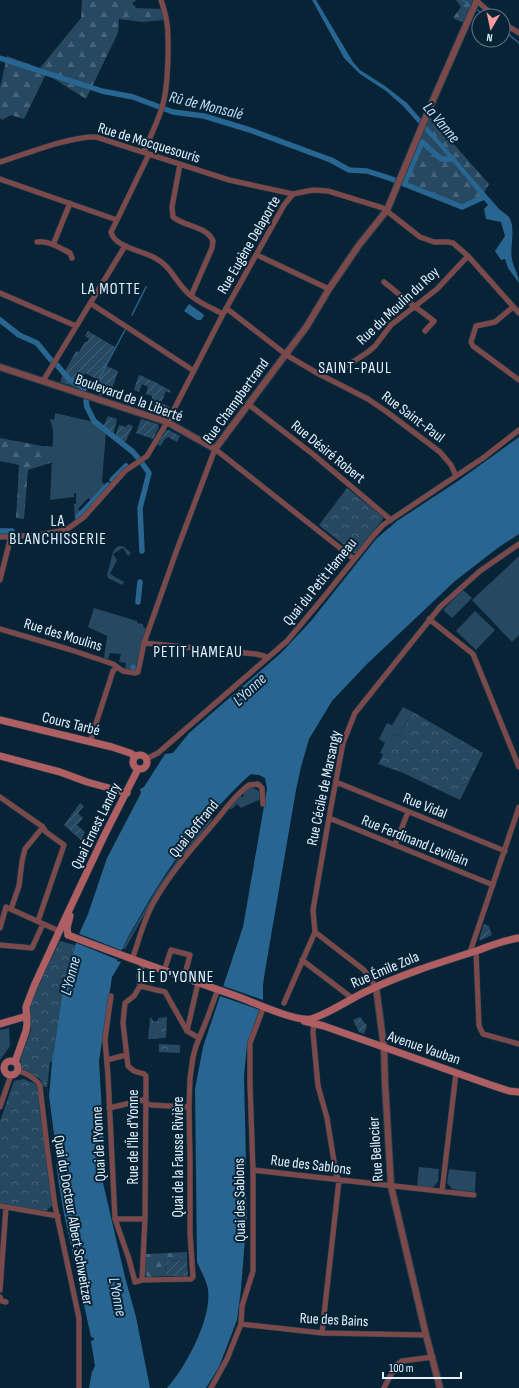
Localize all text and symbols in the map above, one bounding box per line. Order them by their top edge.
north arrow [471,8,511,48]
text: N [485,30,493,44]
water label: Rû de Monsalé [167,88,245,124]
water label: La Vanne [419,99,463,147]
street label: Rue de Mocquesouris [95,118,203,168]
street label: Rue Eugène Delaporte [213,193,285,297]
street label: Rue du Moulin du Roy [353,263,443,349]
district label: LA MOTTE [81,280,141,299]
street label: Rue Champbertrand [199,355,273,447]
district label: SAINT-PAUL [318,359,392,378]
street label: Boulevard de la Liberté [73,370,185,426]
street label: Rue Saint-Paul [378,387,448,447]
street label: Rue Désiré Robert [287,416,369,488]
district label: LA BLANCHISSERIE [9,512,107,549]
street label: Quai du Petit Hameau [279,534,361,630]
street label: Rue des Moulins [22,614,104,656]
district label: PETIT HAMEAU [153,643,243,662]
water label: L'Yonne [229,670,271,710]
street label: Cours Tarbé [40,708,102,740]
street label: Rue Cécile de Marsangy [303,728,346,847]
street label: Quai Ernest Landry [67,779,125,872]
street label: Rue Vidal [400,789,450,823]
street label: Quai Boffrand [165,796,223,862]
street label: Rue Ferdinand Levillain [359,811,471,871]
street label: Rue Émile Zola [348,947,422,993]
water label: L'Yonne [57,955,85,997]
district label: ÎLE D'YONNE [137,968,214,987]
street label: Avenue Vauban [384,1026,463,1069]
street label: Rue de l'Île d'Yonne [124,1090,143,1184]
street label: Quai de la Fausse Rivière [169,1096,188,1218]
street label: Quai de l'Yonne [88,1106,110,1182]
street label: Rue Bellocier [364,1115,388,1182]
street label: Quai du Docteur Albert Schweitzer [49,1134,97,1307]
street label: Rue des Sablons [270,1151,352,1179]
street label: Quai des Sablons [230,1158,250,1242]
water label: L'Yonne [104,1276,130,1318]
street label: Rue des Bains [299,1309,369,1331]
scale bar [383,1354,461,1380]
text: 100 m [389,1361,414,1376]

